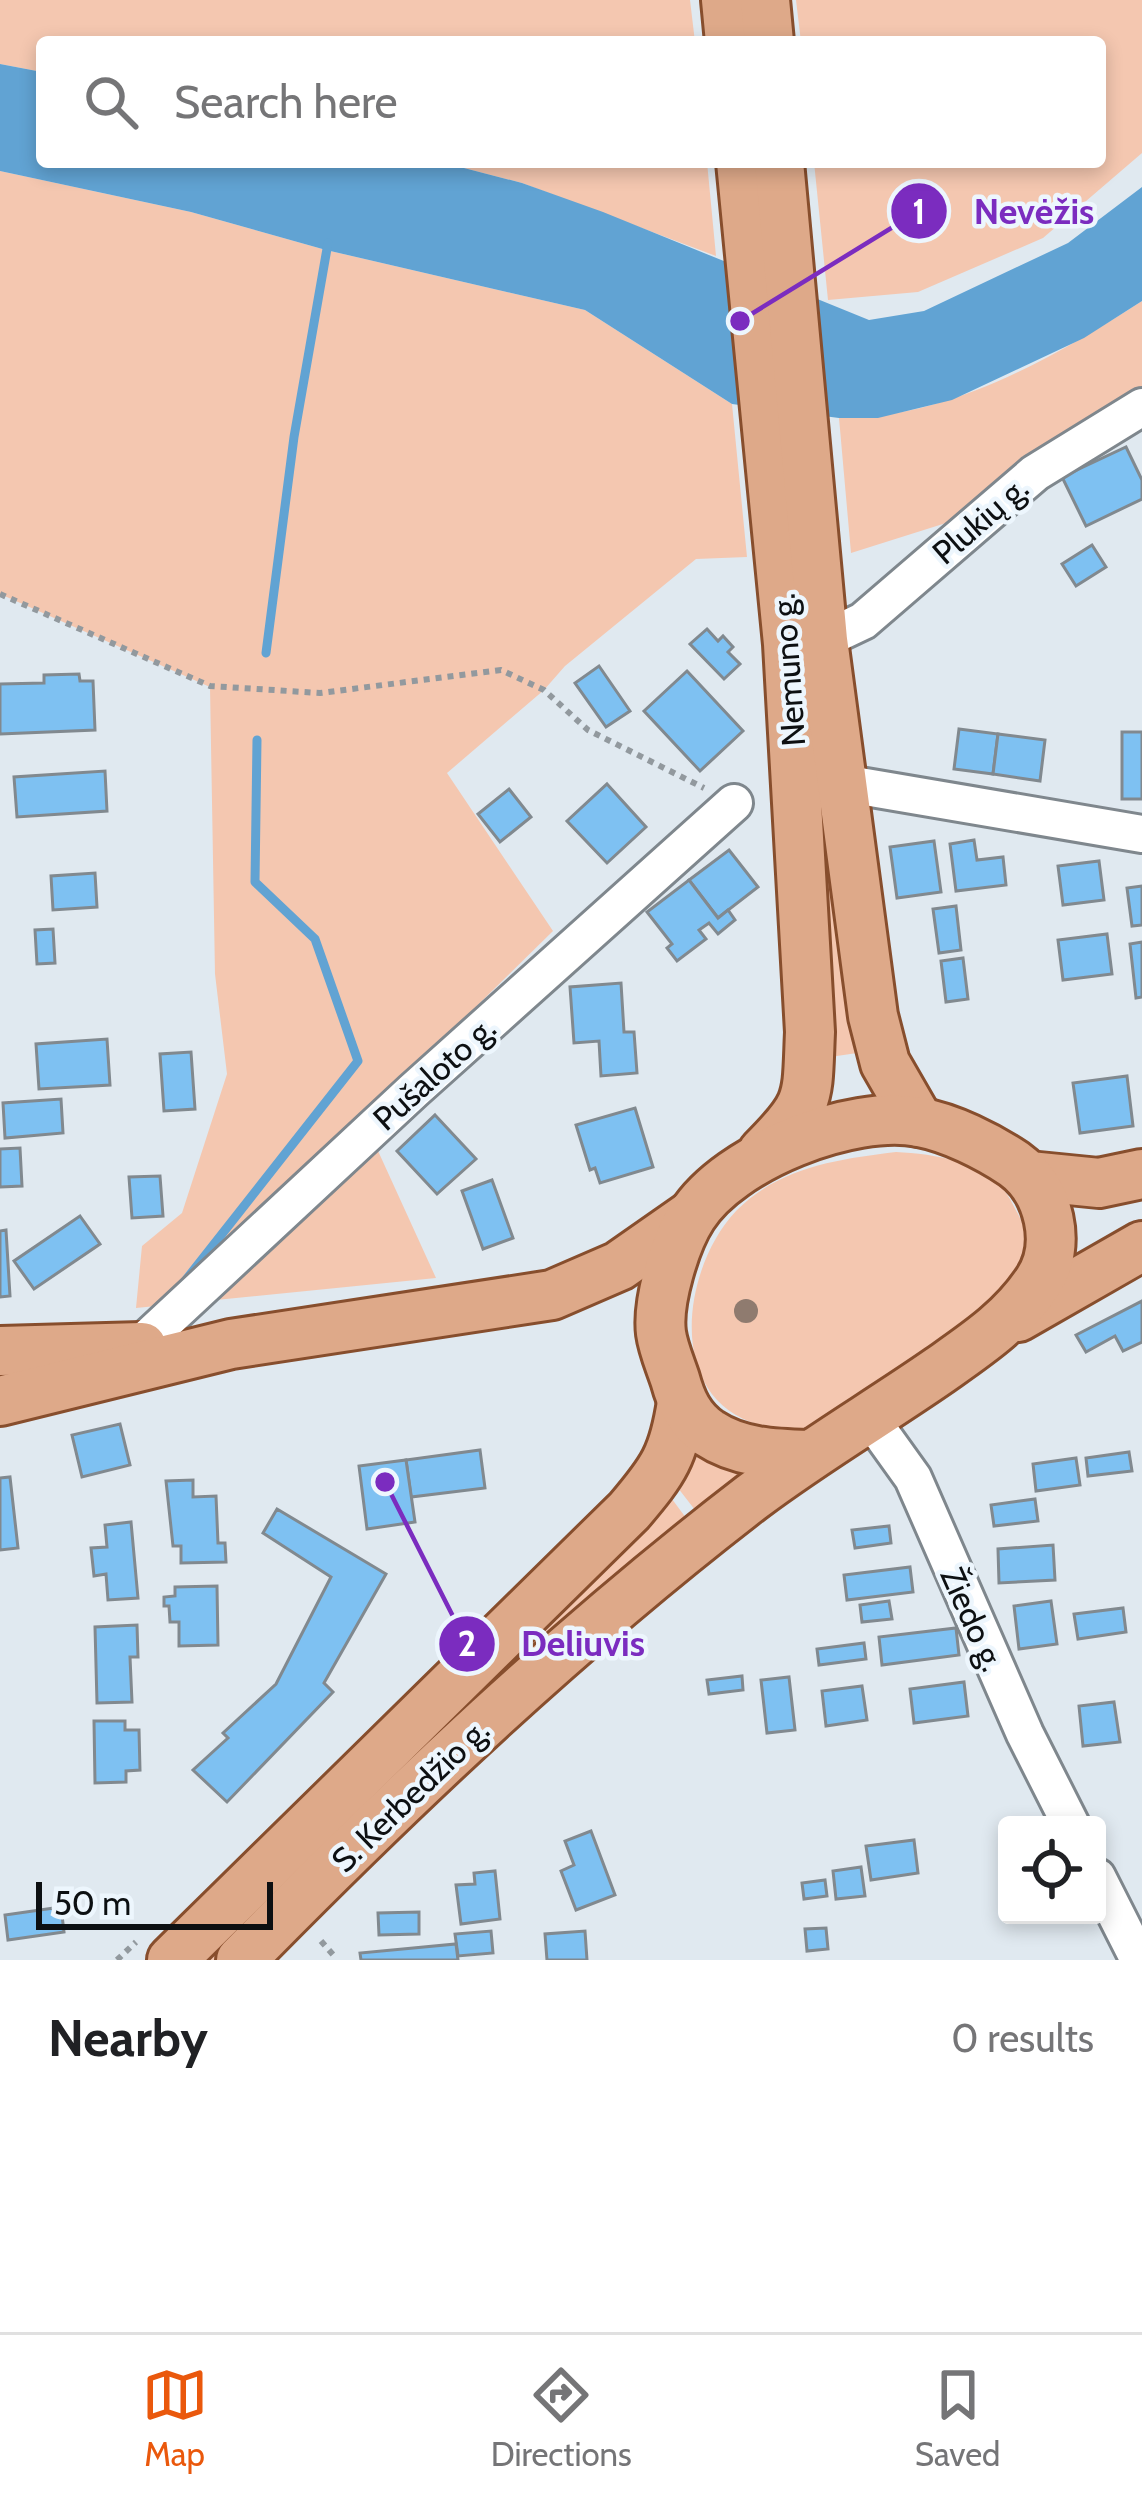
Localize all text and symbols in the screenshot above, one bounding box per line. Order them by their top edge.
search box [36,36,1106,168]
icon: search [78,69,144,135]
text: Search here [174,75,398,129]
callout: Nevėžis [889,175,1118,247]
text: 1 [912,189,926,233]
text: Nevėžis [974,189,1094,233]
street label: Plukių g. [924,468,1036,572]
street label: Nemuno g. [763,592,813,748]
street label: Pušaloto g. [365,1008,503,1138]
street label: Žiedo g. [933,1561,1013,1677]
callout: Deliuvis [437,1608,669,1680]
text: 2 [457,1621,477,1665]
text: Deliuvis [521,1621,645,1665]
street label: S. Kerbedžio g. [323,1710,497,1880]
map controls [998,1816,1106,1924]
button: locate [998,1816,1106,1924]
scale bar [36,1876,273,1929]
text: 50 m [54,1883,131,1923]
text: Nearby [48,2007,208,2069]
text: 0 results [951,2014,1094,2062]
tab: Map [142,2362,208,2474]
tab: Directions [491,2362,632,2474]
tab: Saved [915,2362,1000,2474]

